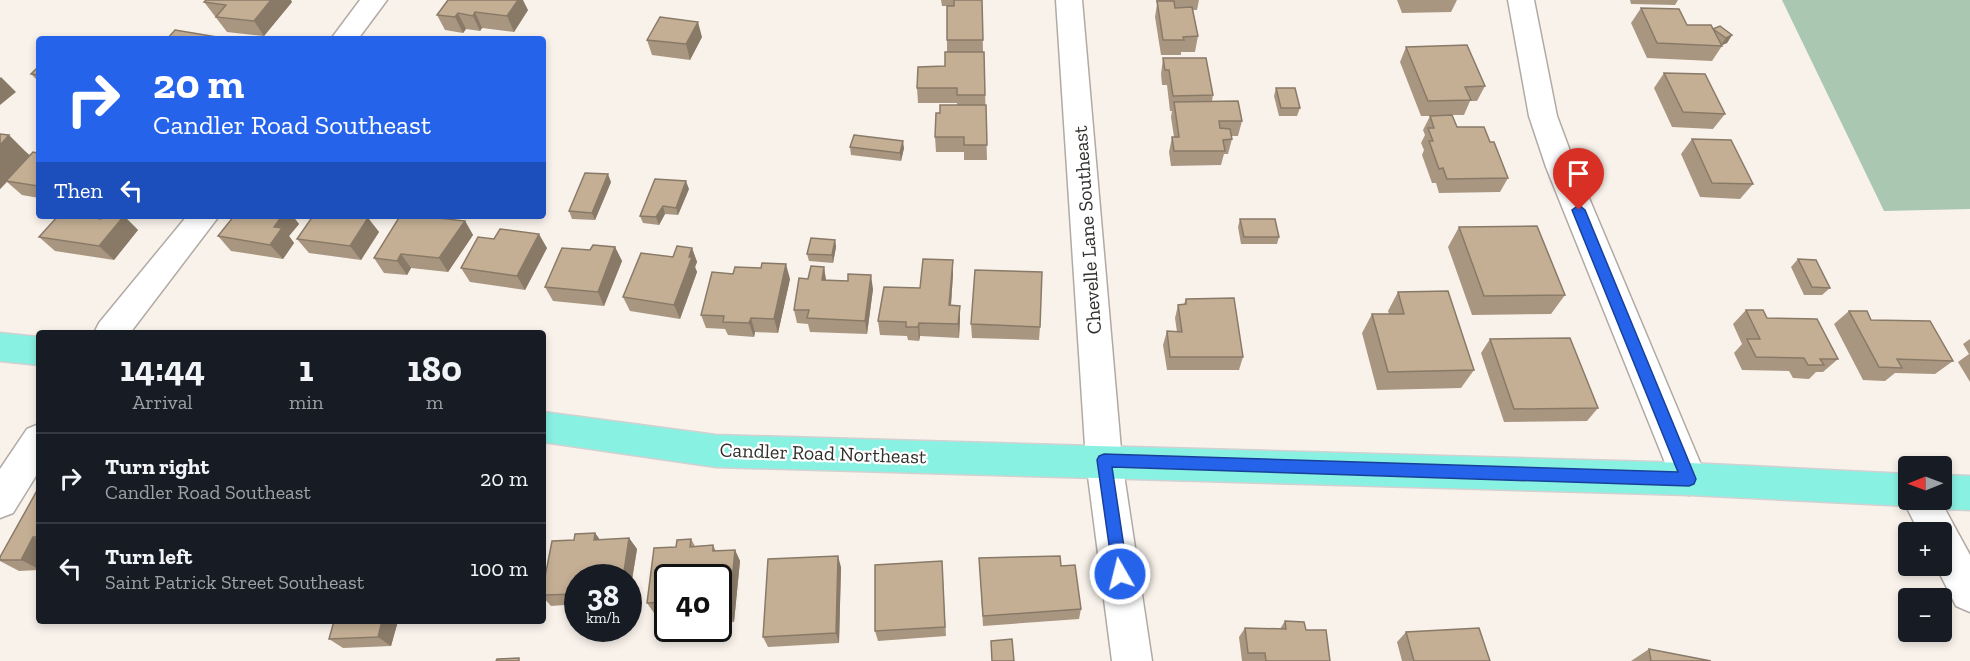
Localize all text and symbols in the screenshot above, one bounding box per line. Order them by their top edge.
text: 20 m [153,58,244,109]
icon: right [54,60,132,138]
text: Candler Road Southeast [153,109,431,141]
street label: Chevelle Lane Southeast [1068,124,1106,335]
pin [1553,148,1604,210]
icon: arrive [1562,157,1595,190]
icon: left [115,174,148,207]
text: Then [54,177,103,204]
text: 14:44 [120,347,205,390]
text: 1 [299,347,313,390]
text: 180 [407,347,462,390]
text: Arrival [132,390,193,414]
text: min [289,390,323,414]
text: m [426,390,443,414]
street label: Candler Road Northeast [719,437,927,469]
text: Turn right [105,453,209,480]
north arrow [1898,456,1952,510]
map controls [1898,456,1952,642]
icon: right [54,462,87,495]
text: 20 m [480,465,528,492]
text: Candler Road Southeast [105,480,311,504]
button: + [1898,522,1952,576]
position arrow [1088,542,1152,606]
text: Turn left [105,543,192,570]
icon: left [54,552,87,585]
text: 100 m [470,555,528,582]
speed limit sign: 40 [654,564,732,642]
text: Saint Patrick Street Southeast [105,570,364,594]
text: 38 [587,578,619,614]
button: − [1898,588,1952,642]
text: km/h [586,609,620,627]

